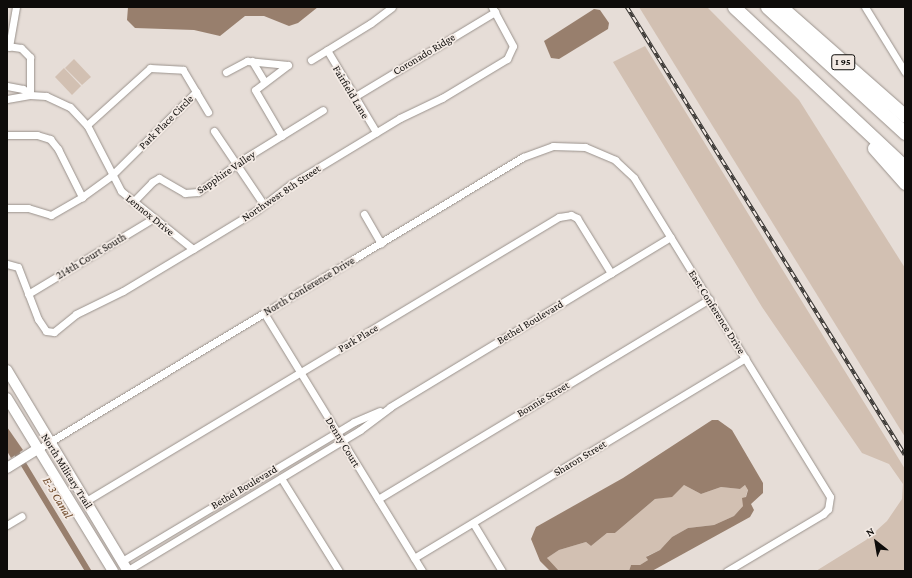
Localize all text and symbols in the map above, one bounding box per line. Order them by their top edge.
street label: Coronado Ridge [391,30,457,78]
road number: I 95 [831,54,855,70]
street label: Fairfield Lane [330,63,372,121]
street label: Park Place Circle [136,92,196,152]
street label: Sapphire Valley [194,148,258,196]
street label: Northwest 8th Street [239,162,323,224]
street label: Lennox Drive [123,191,177,239]
street label: 214th Court South [54,230,128,282]
street label: North Conference Drive [261,254,357,318]
street label: East Conference Drive [686,268,748,356]
street label: Bethel Boulevard [495,297,565,347]
street label: Park Place [336,321,380,355]
street label: Bonnie Street [514,378,572,420]
street label: Denny Court [323,414,363,470]
street label: North Military Trail [39,431,95,511]
street label: Sharon Street [551,437,609,479]
street label: Bethel Boulevard [209,462,279,512]
water label: E-3 Canal [39,475,75,521]
north arrow [856,522,896,562]
text: N [864,525,876,539]

